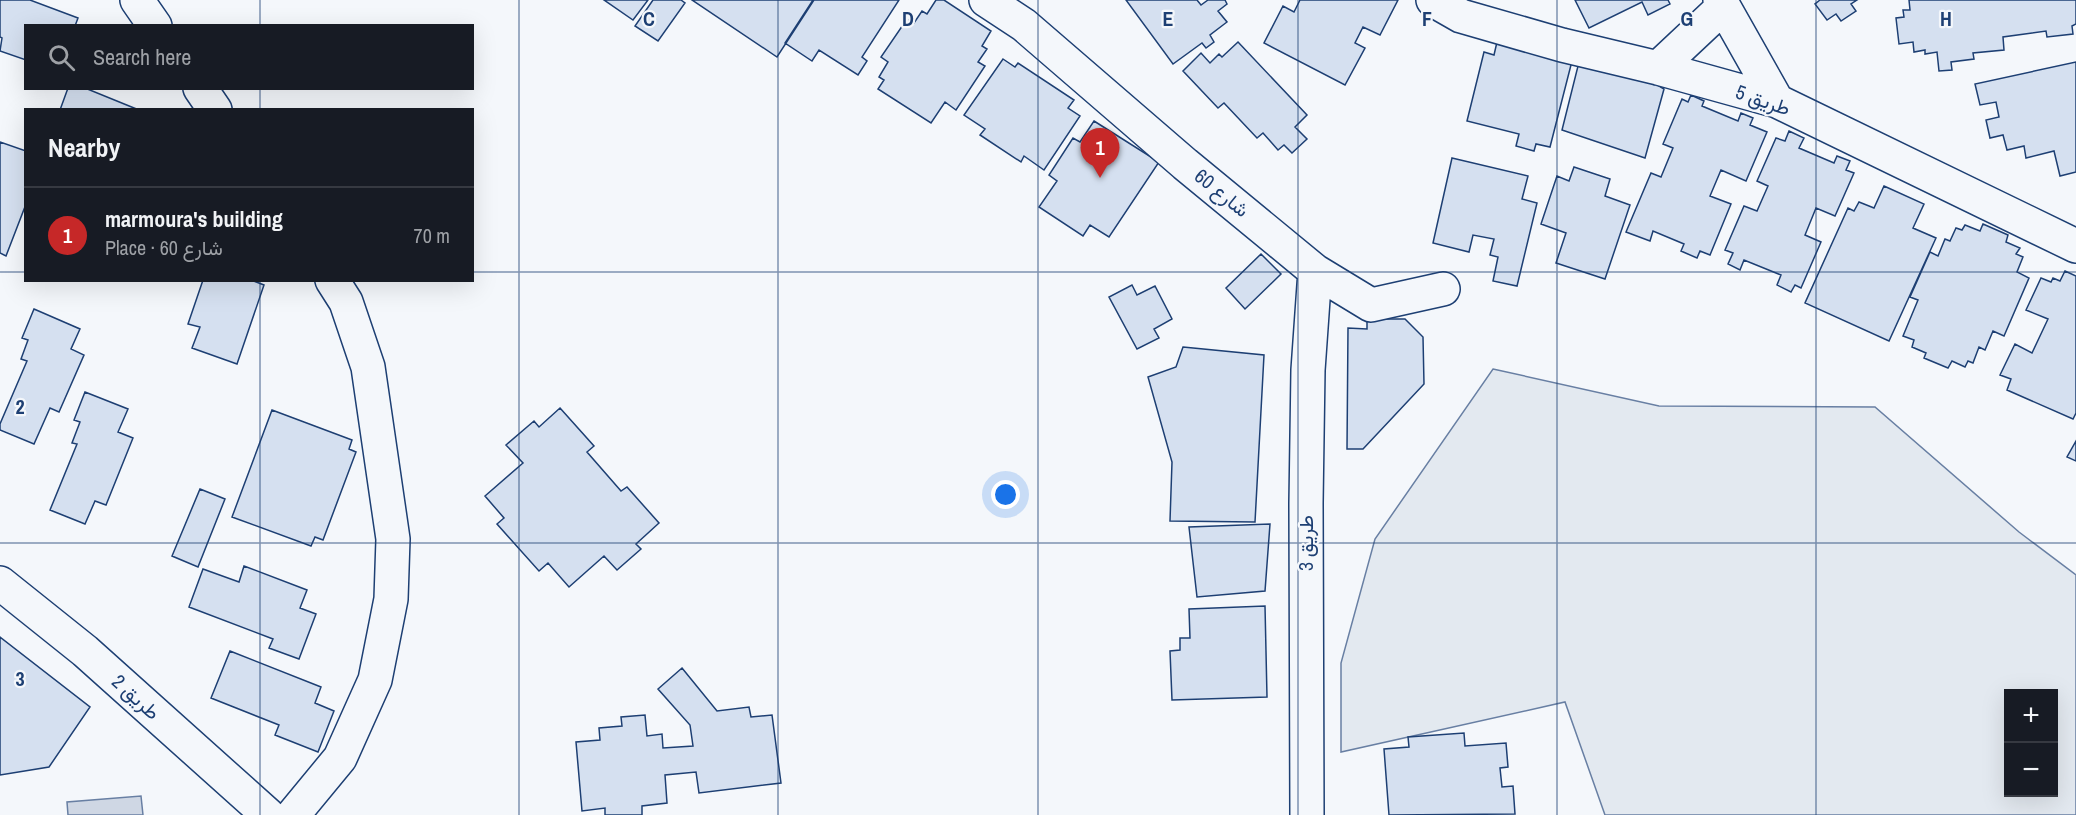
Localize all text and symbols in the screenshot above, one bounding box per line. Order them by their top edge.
text: C [643,5,655,32]
text: D [902,5,914,32]
text: E [1163,5,1174,32]
text: F [1422,5,1432,32]
text: G [1681,5,1693,32]
text: H [1940,5,1952,32]
search box [24,24,474,90]
icon: search [45,41,78,74]
text: Search here [93,42,191,72]
street label: طريق 5 [1732,78,1794,121]
pin: 1 [1080,128,1120,178]
text: Nearby [48,130,120,165]
street label: شارع 60 [1189,162,1255,224]
text: marmoura's building [105,204,283,234]
text: 1 [63,222,72,249]
text: 70 m [414,222,450,249]
text: Place · شارع 60 [105,234,223,261]
text: 2 [15,393,25,420]
your location [991,480,1020,509]
street label: طريق 3 [1292,515,1319,571]
text: 3 [15,665,25,692]
street label: طريق 2 [106,668,166,725]
map controls [2004,689,2058,797]
button: + [2004,689,2058,743]
button: − [2004,743,2058,797]

